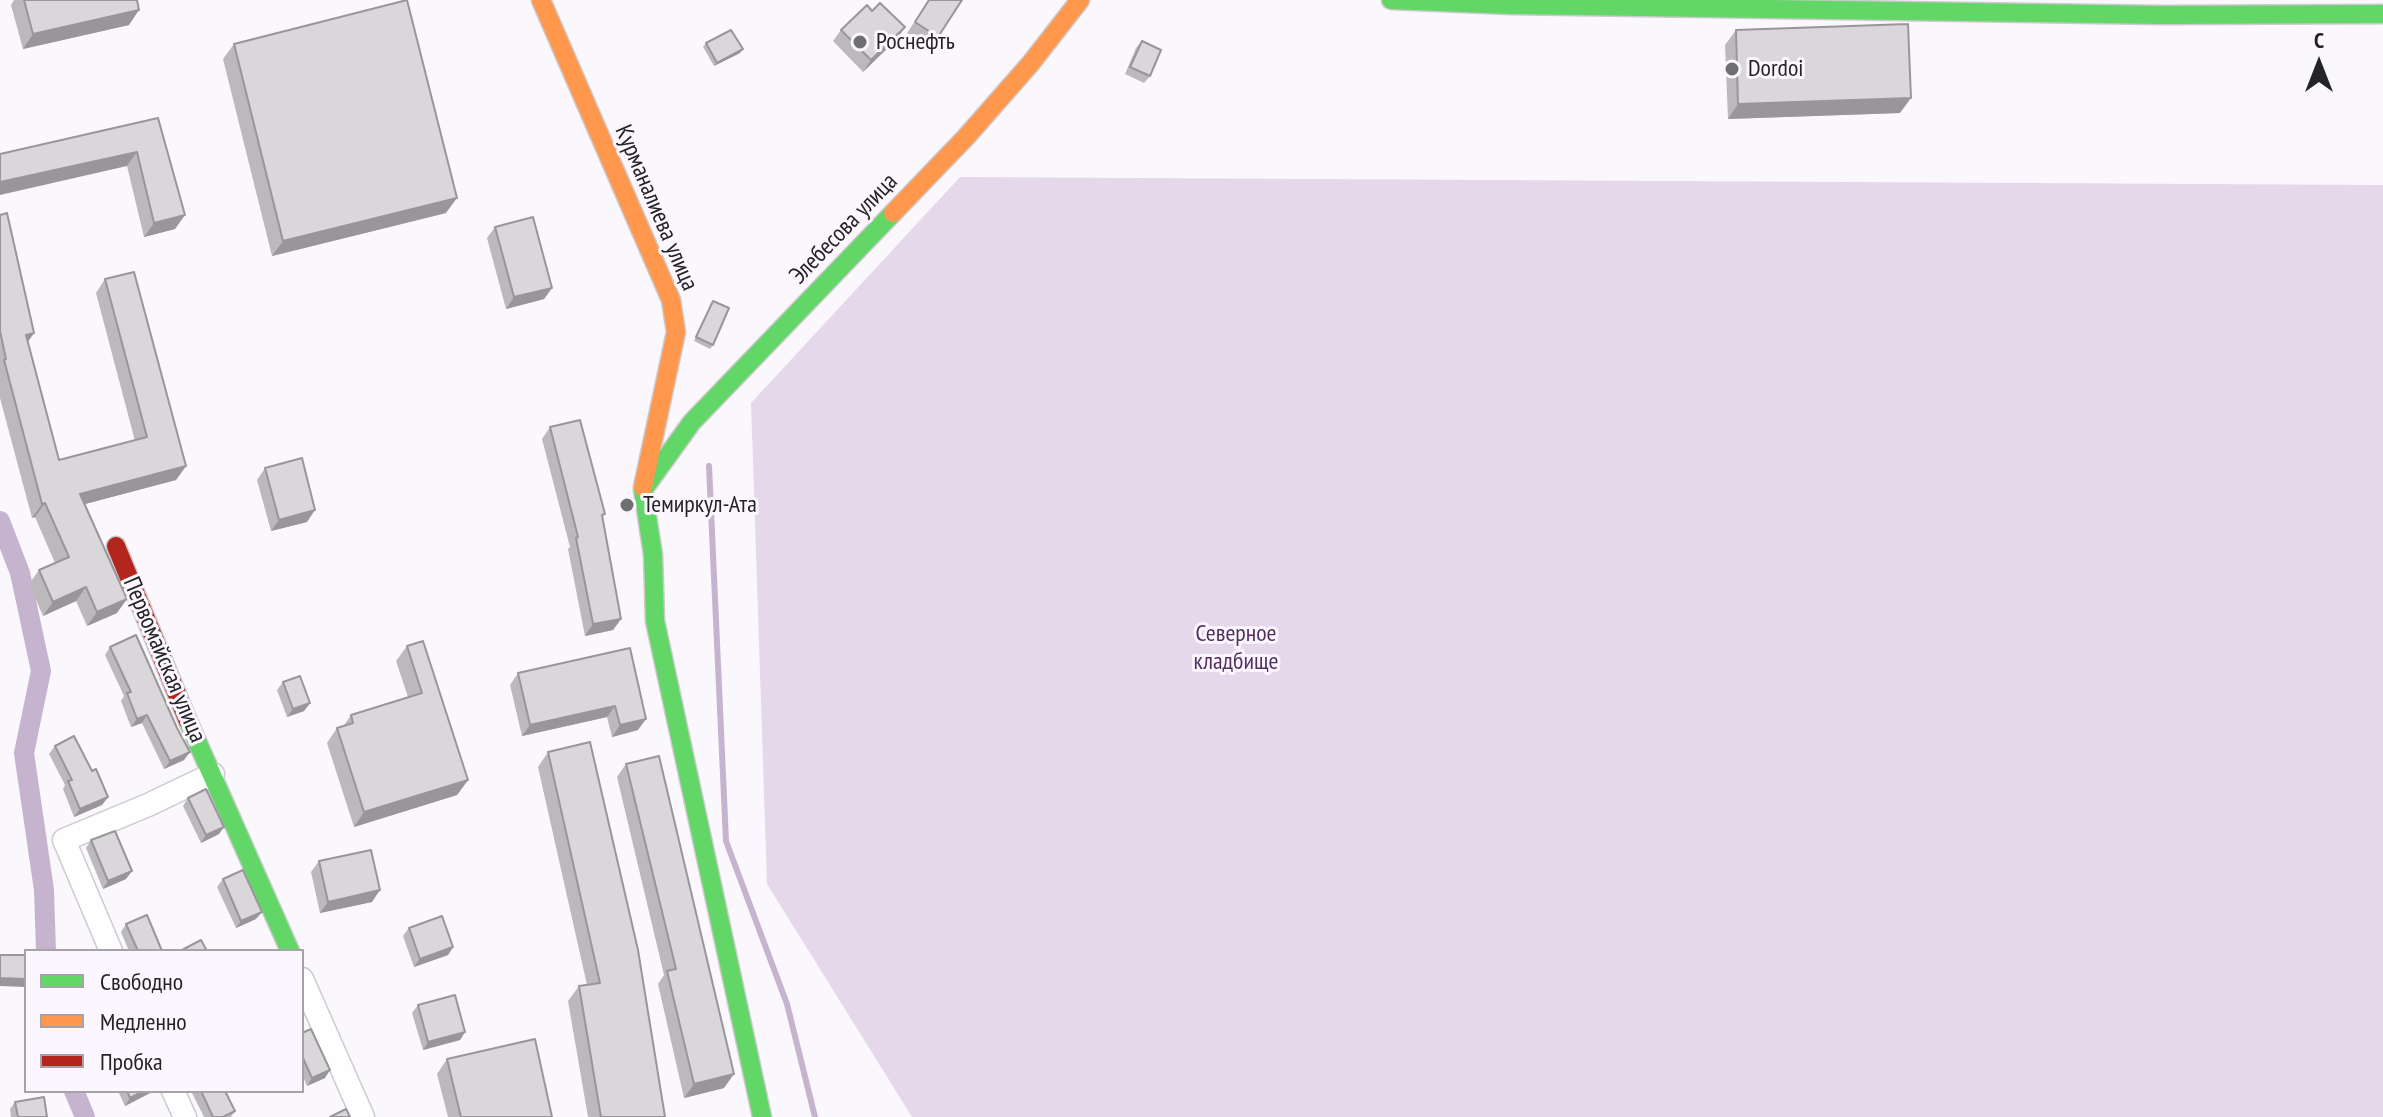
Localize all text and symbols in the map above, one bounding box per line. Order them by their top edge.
north arrow [2279,24,2359,104]
text: С [2314,26,2324,54]
place label: Роснефть [876,28,955,56]
marker: Роснефть [851,33,869,51]
place label: Dordoi [1748,55,1804,83]
marker: Dordoi [1723,60,1741,78]
street label: Курманалиева улица [608,121,704,295]
street label: Элебесова улица [784,168,904,290]
place label: Темиркул-Ата [643,491,757,519]
marker: Темиркул-Ата [618,496,636,514]
street label: Первомайская улица [116,573,212,747]
park label: Северное кладбище [1193,620,1279,676]
legend [24,949,304,1093]
text: Свободно [100,966,183,997]
text: Медленно [100,1006,187,1037]
text: Пробка [100,1046,163,1077]

